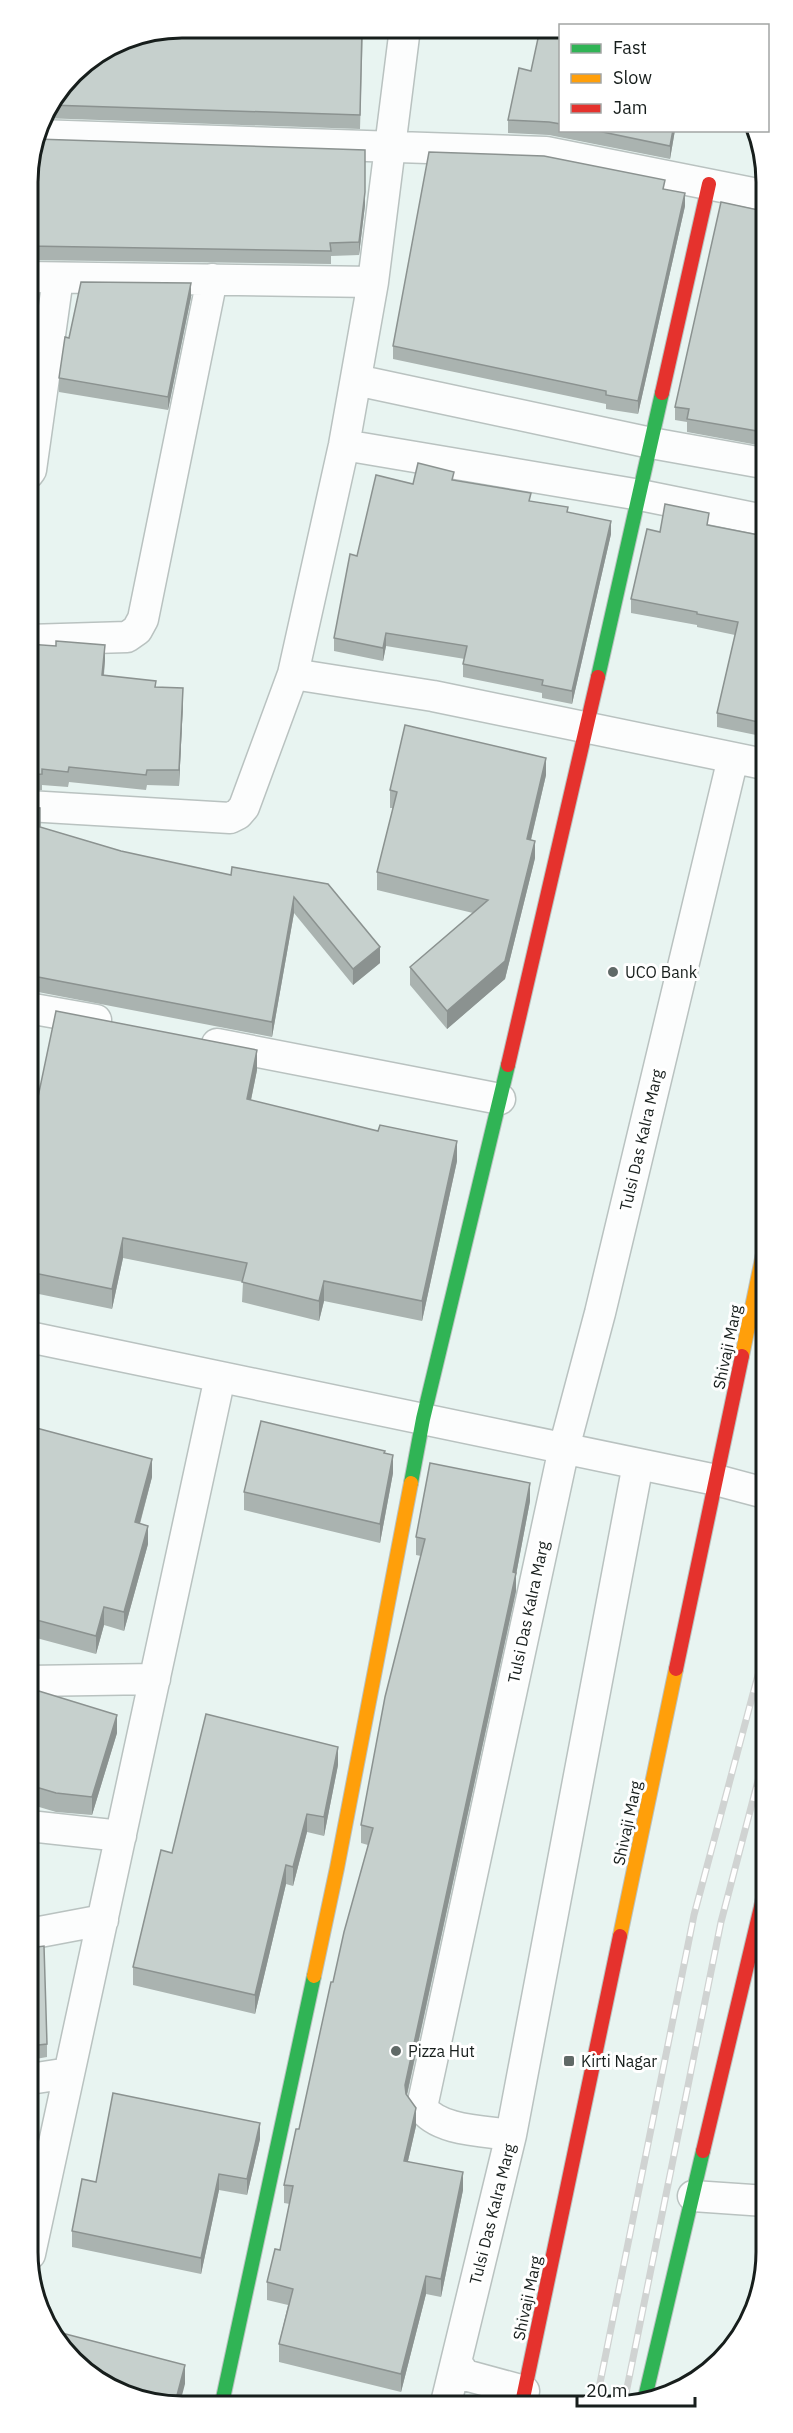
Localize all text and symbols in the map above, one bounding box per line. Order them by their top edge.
legend [559,24,769,132]
text: Fast [613,36,647,59]
text: Slow [613,66,652,89]
text: Jam [613,96,648,119]
place label: UCO Bank [625,962,698,982]
marker: UCO Bank [606,965,620,979]
street label: Tulsi Das Kalra Marg [615,1067,667,1213]
street label: Shivaji Marg [708,1302,746,1391]
street label: Tulsi Das Kalra Marg [503,1539,553,1685]
street label: Shivaji Marg [608,1778,646,1867]
place label: Pizza Hut [408,2041,475,2061]
marker: Pizza Hut [389,2044,403,2058]
place label: Kirti Nagar [581,2051,657,2071]
marker: Kirti Nagar [562,2054,576,2068]
street label: Tulsi Das Kalra Marg [465,2141,519,2287]
street label: Shivaji Marg [508,2253,546,2342]
scale bar [577,2370,696,2408]
text: 20 m [586,2379,628,2402]

